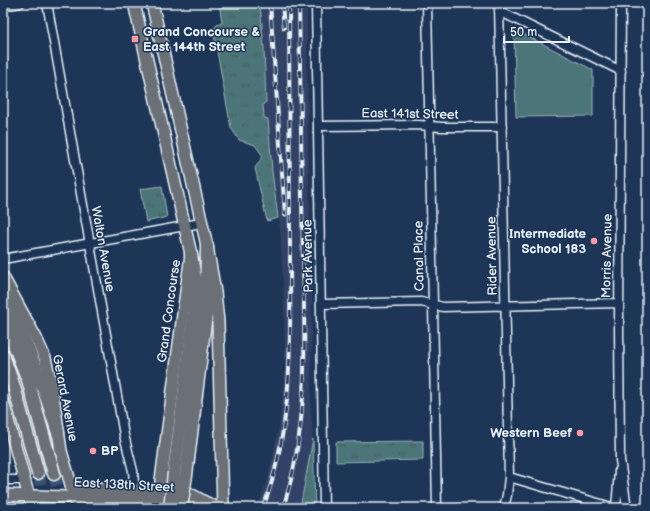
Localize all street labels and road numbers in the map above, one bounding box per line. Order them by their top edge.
street label: East 141st Street [361,105,459,123]
street label: Walton Avenue [88,205,118,293]
street label: Morris Avenue [598,213,616,298]
street label: Rider Avenue [483,216,501,296]
street label: Park Avenue [299,219,317,293]
street label: Canal Place [410,220,428,291]
street label: Grand Concourse [154,258,184,364]
street label: Gerard Avenue [49,353,81,443]
street label: East 138th Street [73,474,175,496]

